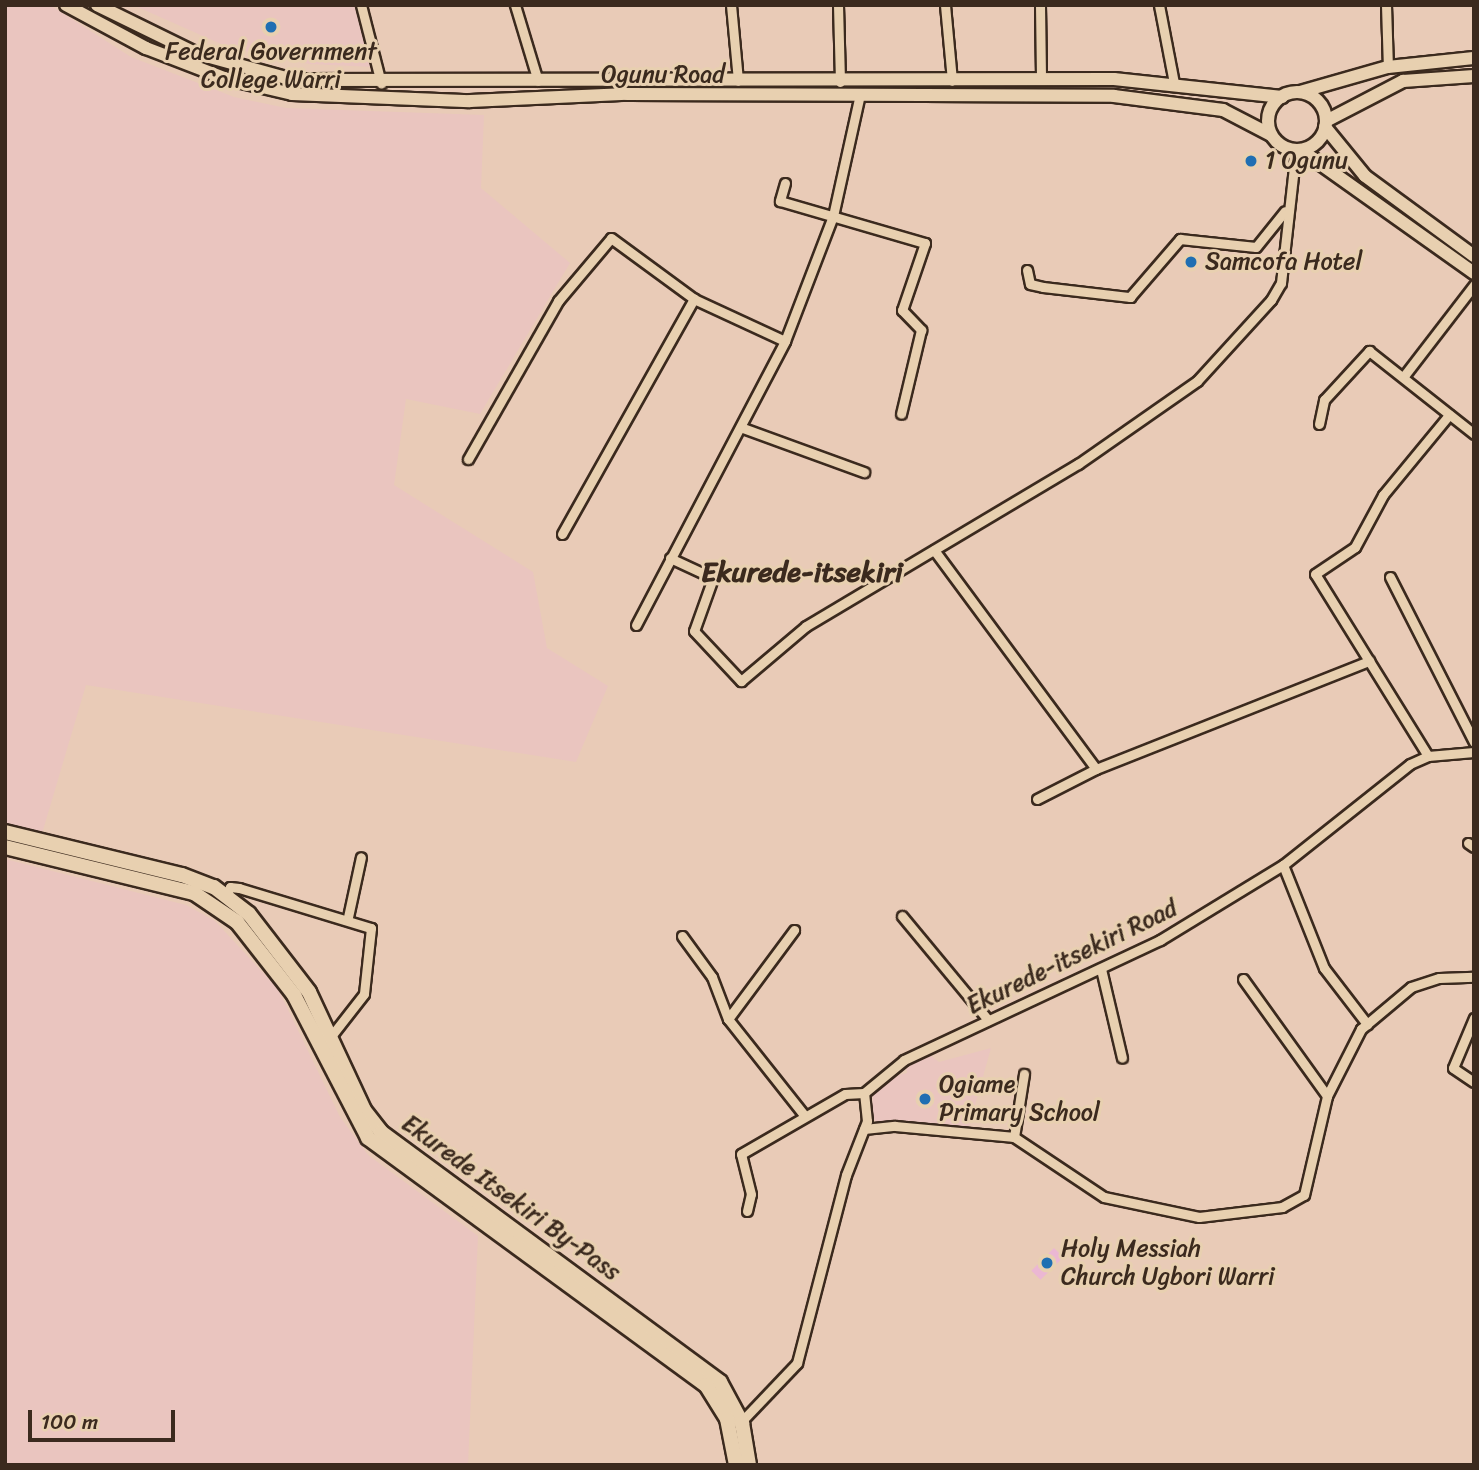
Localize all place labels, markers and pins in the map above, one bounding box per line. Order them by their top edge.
marker: Federal Government College Warri [263,19,279,35]
place label: Federal Government College Warri [165,38,377,94]
place label: 1 Ogunu [1265,147,1348,175]
marker: 1 Ogunu [1243,153,1259,169]
place label: Samcofa Hotel [1205,248,1362,276]
marker: Samcofa Hotel [1183,254,1199,270]
place label: Ogiame Primary School [939,1071,1100,1127]
marker: Ogiame Primary School [917,1091,933,1107]
place label: Holy Messiah Church Ugbori Warri [1061,1235,1275,1291]
marker: Holy Messiah Church Ugbori Warri [1039,1255,1055,1271]

